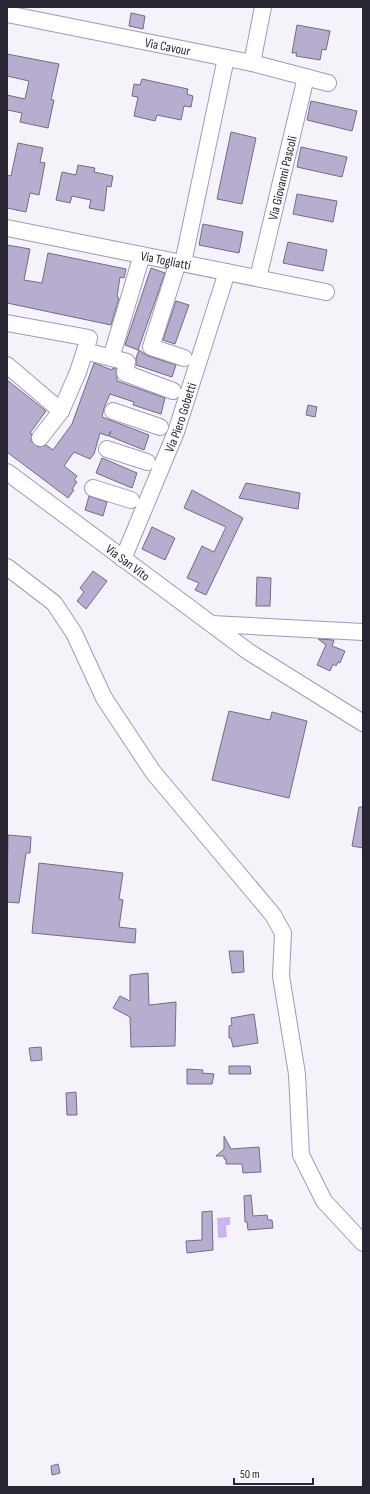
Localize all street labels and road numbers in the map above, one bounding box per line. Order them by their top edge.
street label: Via Cavour [144,35,192,60]
street label: Via Giovanni Pascoli [265,134,301,222]
street label: Via Togliatti [139,248,192,274]
street label: Via Piero Gobetti [162,381,200,455]
street label: Via San Vito [102,541,153,585]

